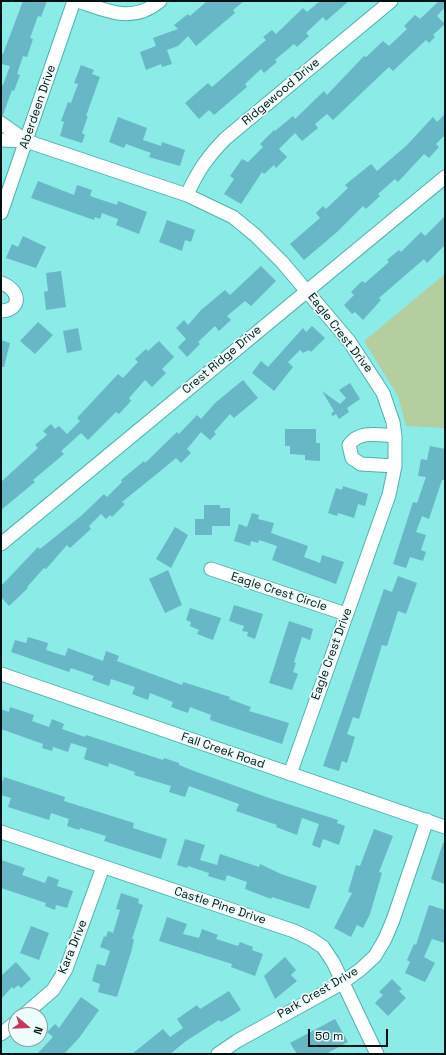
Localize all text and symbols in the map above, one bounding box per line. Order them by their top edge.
street label: Ridgewood Drive [239,55,323,129]
street label: Aberdeen Drive [17,63,59,151]
street label: Eagle Crest Drive [304,290,376,376]
street label: Crest Ridge Drive [180,323,264,397]
street label: Eagle Crest Circle [229,570,329,614]
street label: Eagle Crest Drive [309,606,355,702]
street label: Fall Creek Road [179,730,267,772]
street label: Castle Pine Drive [172,884,268,928]
street label: Kara Drive [56,918,90,976]
street label: Park Crest Drive [275,964,361,1022]
north arrow [8,1007,48,1047]
scale bar [310,1021,390,1047]
text: N [31,1025,46,1036]
text: 50 m [315,1028,343,1044]

